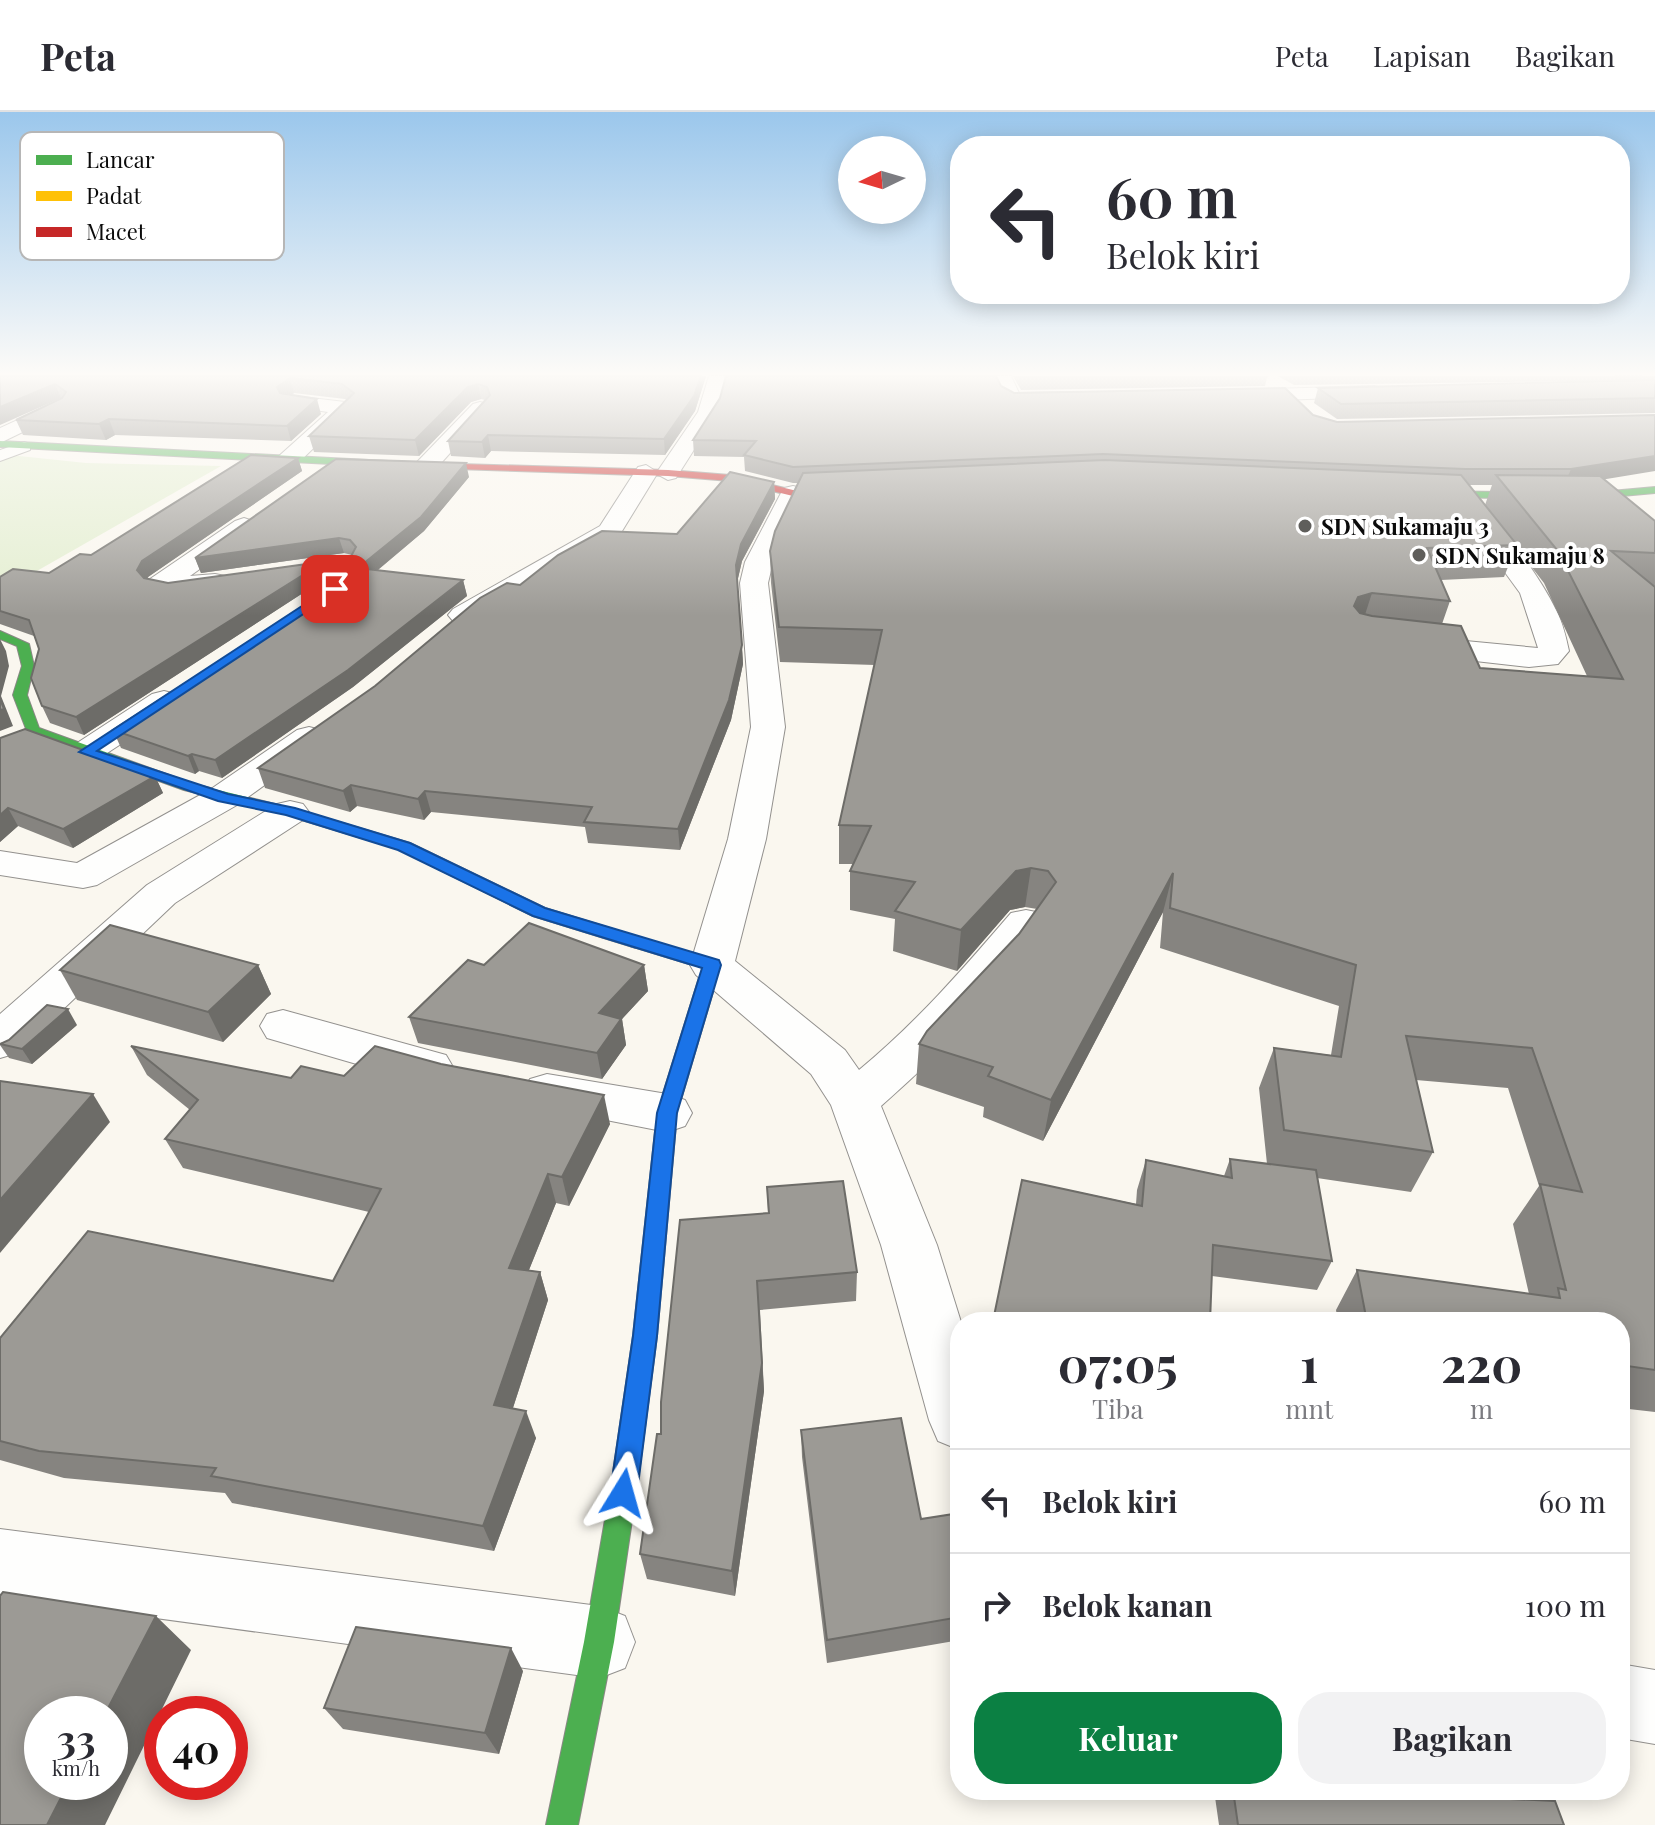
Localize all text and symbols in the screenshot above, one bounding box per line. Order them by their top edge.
text: Peta [40,30,116,81]
text: Peta [1275,37,1329,74]
text: Lapisan [1373,37,1471,74]
text: Bagikan [1515,37,1615,74]
legend [20,132,284,260]
north arrow [838,136,926,224]
map controls [838,136,926,224]
text: Lancar [86,144,155,174]
text: 60 m [1106,158,1237,233]
icon: left [974,168,1078,272]
text: Padat [86,180,142,210]
text: Macet [86,216,147,246]
text: Belok kiri [1106,230,1260,278]
place label: SDN Sukamaju 3 [1321,511,1489,541]
marker: SDN Sukamaju 3 [1296,517,1314,535]
place label: SDN Sukamaju 8 [1435,540,1605,570]
marker: SDN Sukamaju 8 [1410,546,1428,564]
pin [301,555,369,623]
icon: arrive [313,567,357,611]
text: 07:05 [1058,1331,1178,1395]
text: 1 [1300,1331,1318,1395]
text: 220 [1441,1331,1522,1395]
text: Tiba [1092,1391,1143,1426]
text: mnt [1285,1391,1333,1426]
text: m [1470,1391,1493,1426]
position arrow [581,1451,665,1535]
icon: left [974,1479,1018,1523]
text: Belok kiri [1042,1481,1177,1521]
text: 60 m [1538,1481,1606,1521]
icon: right [974,1583,1018,1627]
text: Belok kanan [1042,1585,1212,1625]
text: 100 m [1525,1585,1606,1625]
button: Keluar [974,1692,1282,1784]
button: Bagikan [1298,1692,1606,1784]
speed limit sign: 40 [144,1696,248,1800]
text: 33 [56,1711,96,1764]
text: km/h [52,1754,100,1781]

